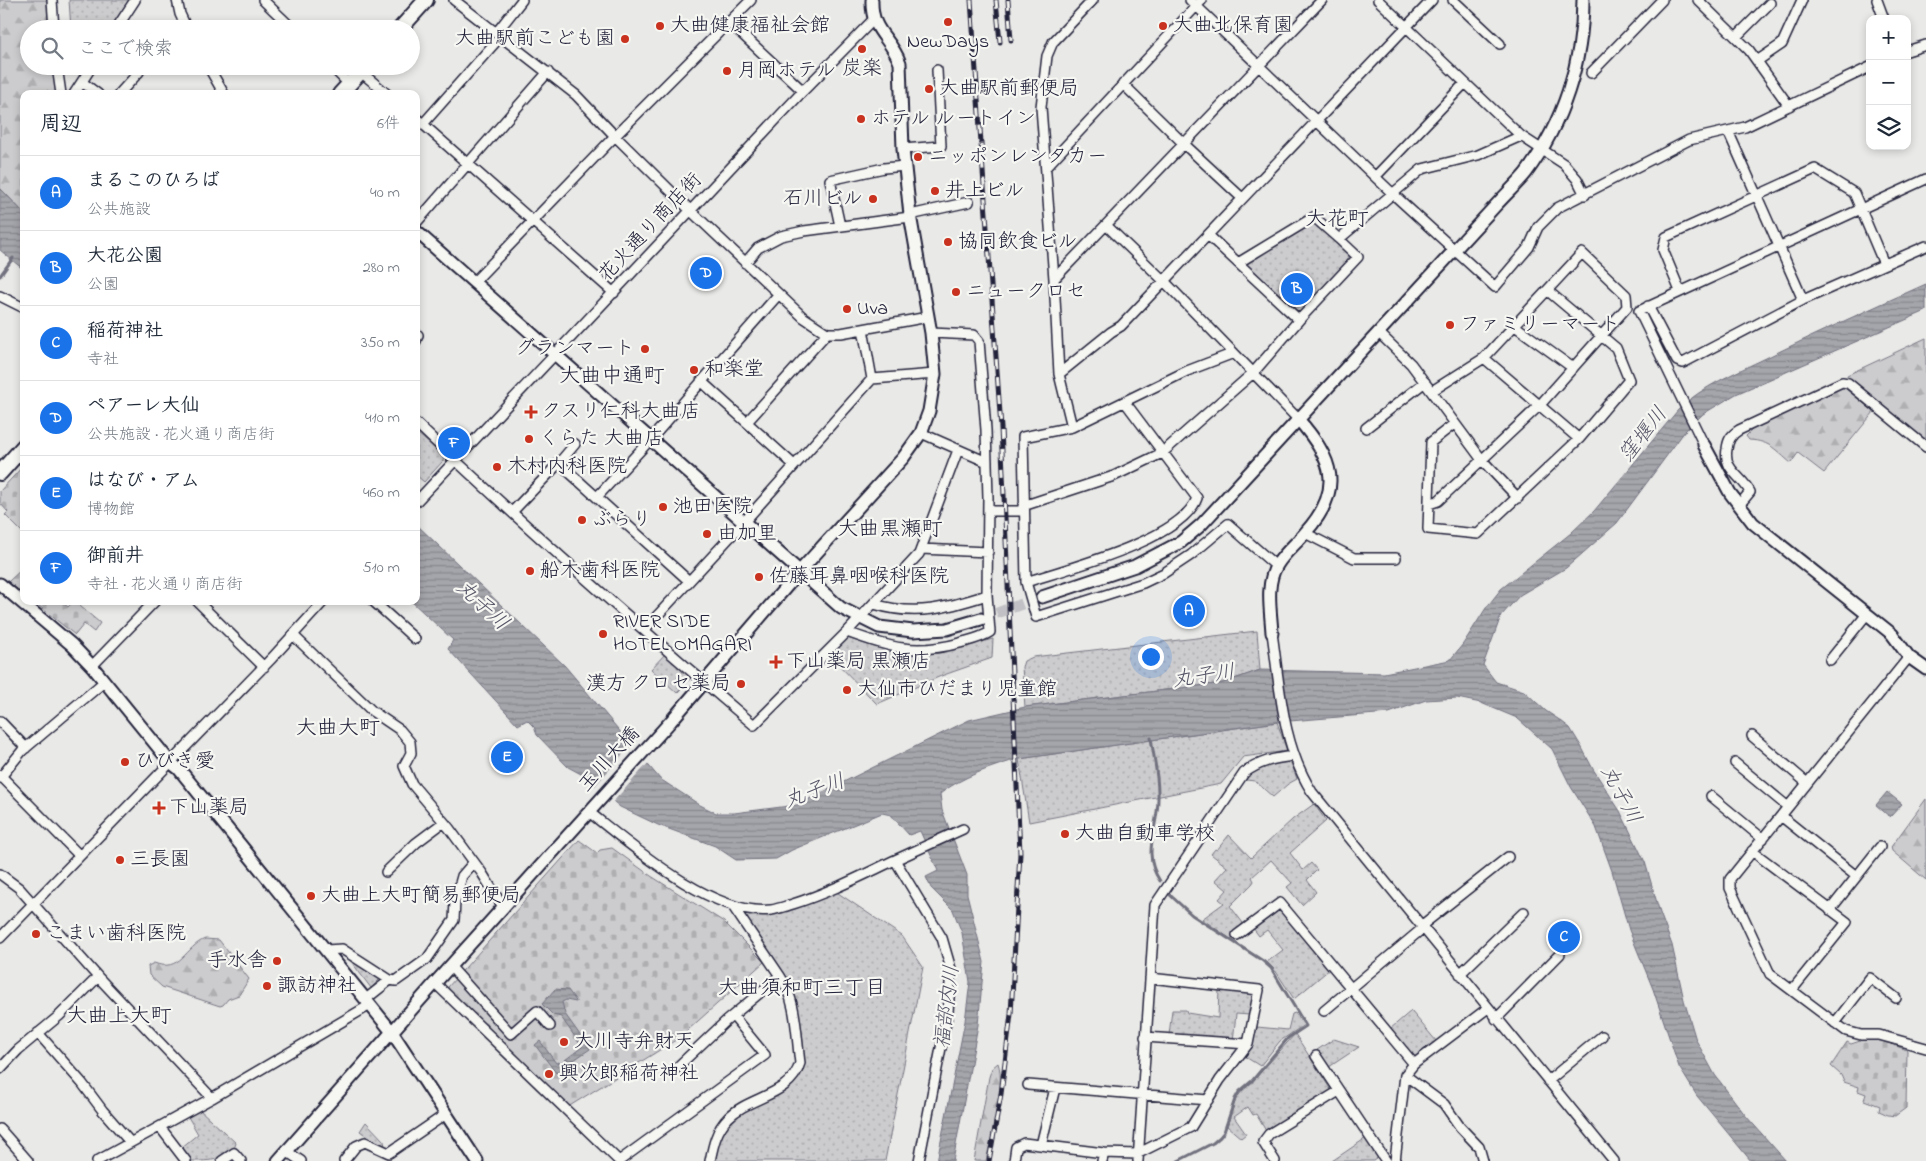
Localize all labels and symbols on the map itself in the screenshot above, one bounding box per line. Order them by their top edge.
place label: 大曲健康福祉会館 [670,12,830,41]
place label: 大曲北保育園 [1173,12,1293,41]
marker: NewDays [942,16,954,28]
marker: 大曲健康福祉会館 [654,20,666,32]
marker: 大曲北保育園 [1157,20,1169,32]
place label: 大曲駅前こども園 [455,25,615,54]
place label: NewDays [907,28,989,57]
marker: 大曲駅前こども園 [619,33,631,45]
marker: 炭楽 [856,43,868,55]
place label: 炭楽 [842,55,882,84]
place label: 月岡ホテル [737,57,836,86]
marker: 月岡ホテル [721,65,733,77]
place label: 大曲駅前郵便局 [939,75,1079,104]
marker: 大曲駅前郵便局 [923,83,935,95]
place label: ホテル ルートイン [871,105,1036,134]
marker: ホテル ルートイン [855,113,867,125]
place label: ニッポンレンタカー [928,143,1107,172]
marker: ニッポンレンタカー [912,151,924,163]
street label: 花火通り商店街 [593,167,709,289]
place label: 井上ビル [945,177,1025,206]
place label: 石川ビル [783,185,863,214]
marker: 井上ビル [929,185,941,197]
marker: 石川ビル [867,193,879,205]
district label: 大花町 [1306,205,1369,235]
place label: 協同飲食ビル [958,228,1078,257]
marker: 協同飲食ビル [942,236,954,248]
pin: D [690,254,722,292]
pin: B [1281,270,1313,308]
place label: ニュークロセ [966,278,1086,307]
marker: ニュークロセ [950,286,962,298]
place label: Uva [857,295,888,324]
marker: Uva [841,303,853,315]
place label: ファミリーマート [1460,311,1620,340]
marker: ファミリーマート [1444,319,1456,331]
place label: グランマート [515,335,635,364]
marker: グランマート [639,343,651,355]
place label: 和楽堂 [704,356,764,385]
district label: 大曲中通町 [560,362,665,392]
marker: 和楽堂 [688,364,700,376]
place label: クスリ仁科大曲店 [541,398,701,427]
water label: 窪堰川 [1613,401,1675,469]
marker: クスリ仁科大曲店 [525,406,537,418]
pin: F [438,424,470,462]
place label: くらた 大曲店 [539,425,664,454]
marker: くらた 大曲店 [523,433,535,445]
place label: 木村内科医院 [507,453,627,482]
marker: 木村内科医院 [491,461,503,473]
place label: 池田医院 [673,493,753,522]
marker: 池田医院 [657,501,669,513]
place label: ぶらり [592,506,652,535]
marker: ぶらり [576,514,588,526]
district label: 大曲黒瀬町 [838,515,943,545]
place label: 由加里 [717,520,777,549]
marker: 由加里 [701,528,713,540]
place label: 船木歯科医院 [540,557,660,586]
place label: 佐藤耳鼻咽喉科医院 [769,563,949,592]
marker: 船木歯科医院 [524,565,536,577]
marker: 佐藤耳鼻咽喉科医院 [753,571,765,583]
water label: 丸子川 [449,574,515,638]
pin: A [1173,592,1205,630]
place label: RIVER SIDE HOTEL OMAGARI [613,608,752,660]
marker: RIVER SIDE HOTEL OMAGARI [597,628,609,640]
your location [1138,644,1164,670]
place label: 下山薬局 黒瀬店 [786,648,931,677]
marker: 下山薬局 黒瀬店 [770,656,782,668]
water label: 丸子川 [1171,658,1237,696]
place label: 漢方 クロセ薬局 [586,670,731,699]
place label: 大仙市ひだまり児童館 [857,676,1057,705]
marker: 漢方 クロセ薬局 [735,678,747,690]
marker: 大仙市ひだまり児童館 [841,684,853,696]
district label: 大曲大町 [296,714,380,744]
street label: 玉川大橋 [572,721,648,799]
pin: E [491,738,523,776]
place label: ひびき愛 [135,748,215,777]
marker: ひびき愛 [119,756,131,768]
water label: 丸子川 [1592,760,1648,830]
water label: 丸子川 [780,767,850,817]
place label: 下山薬局 [169,794,249,823]
marker: 下山薬局 [153,802,165,814]
place label: 大曲自動車学校 [1075,820,1215,849]
marker: 大曲自動車学校 [1059,828,1071,840]
place label: 三長園 [130,846,190,875]
marker: 三長園 [114,854,126,866]
place label: 大曲上大町簡易郵便局 [321,882,521,911]
marker: 大曲上大町簡易郵便局 [305,890,317,902]
pin: C [1548,918,1580,956]
place label: こまい歯科医院 [46,920,186,949]
marker: こまい歯科医院 [30,928,42,940]
place label: 手水舎 [207,947,267,976]
marker: 手水舎 [271,955,283,967]
water label: 福部内川 [928,963,968,1051]
place label: 諏訪神社 [277,972,357,1001]
district label: 大曲須和町三丁目 [718,974,886,1004]
marker: 諏訪神社 [261,980,273,992]
district label: 大曲上大町 [67,1002,172,1032]
place label: 大川寺弁財天 [574,1028,694,1057]
marker: 大川寺弁財天 [558,1036,570,1048]
place label: 興次郎稲荷神社 [559,1060,699,1089]
marker: 興次郎稲荷神社 [543,1068,555,1080]

